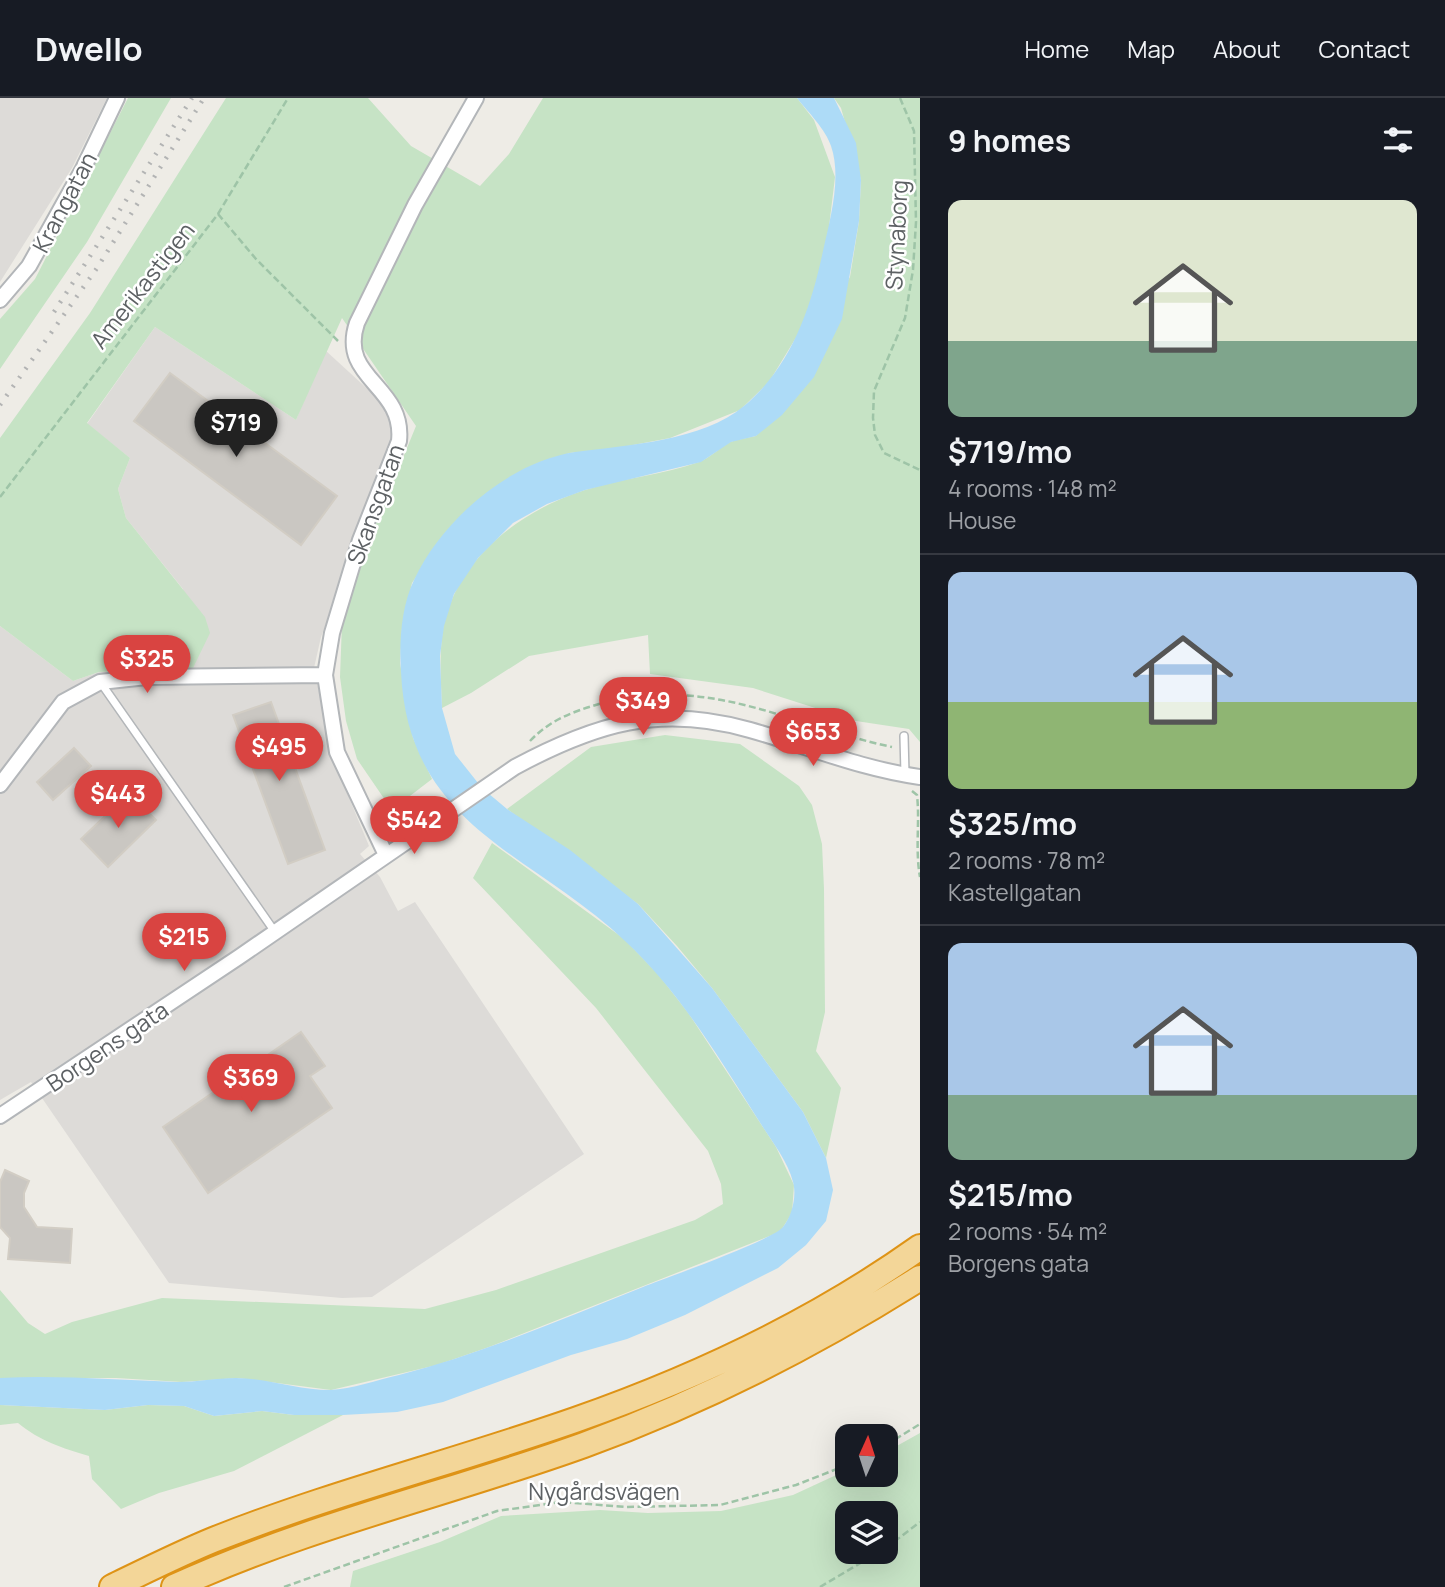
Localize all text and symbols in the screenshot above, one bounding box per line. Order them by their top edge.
text: Dwello [35,26,143,71]
text: Home [1024,32,1089,65]
text: Map [1127,32,1175,65]
text: About [1213,32,1281,65]
text: Contact [1319,32,1410,65]
text: 9 homes [948,120,1071,161]
icon: filters [1379,121,1417,159]
street label: Krangatan [24,146,104,258]
street label: Stynaborg [877,179,915,291]
street label: Amerikastigen [83,215,201,355]
icon: home [1120,245,1246,371]
pin: $719 [195,400,277,459]
text: $719 [210,406,262,438]
text: $719/mo [948,431,1072,472]
street label: Skansgatan [338,439,412,569]
text: 4 rooms · 148 m² [948,472,1117,504]
text: House [948,504,1017,536]
icon: home [1120,617,1246,743]
pin: $325 [106,636,188,695]
text: $325 [120,642,175,674]
pin: $349 [602,678,684,737]
text: $349 [615,684,671,716]
pin: $653 [772,708,854,768]
text: $653 [785,715,841,747]
pin: $495 [238,724,320,783]
text: $495 [251,730,307,762]
pin: $443 [77,770,159,830]
text: $443 [90,777,146,809]
pin: $542 [373,796,455,856]
text: $542 [386,803,442,835]
text: $325/mo [948,803,1077,844]
text: 2 rooms · 78 m² [948,844,1105,876]
text: Kastellgatan [948,876,1081,908]
pin: $215 [143,914,225,973]
text: $215 [158,920,210,952]
icon: home [1120,988,1246,1114]
street label: Borgens gata [40,993,174,1099]
pin: $369 [210,1054,292,1114]
text: $369 [223,1061,279,1093]
text: $215/mo [948,1174,1073,1215]
text: 2 rooms · 54 m² [948,1215,1107,1247]
text: Borgens gata [948,1247,1089,1279]
north arrow [835,1424,898,1488]
map controls [835,1424,898,1564]
street label: Nygårdsvägen [528,1475,680,1507]
button: layers [835,1501,898,1564]

